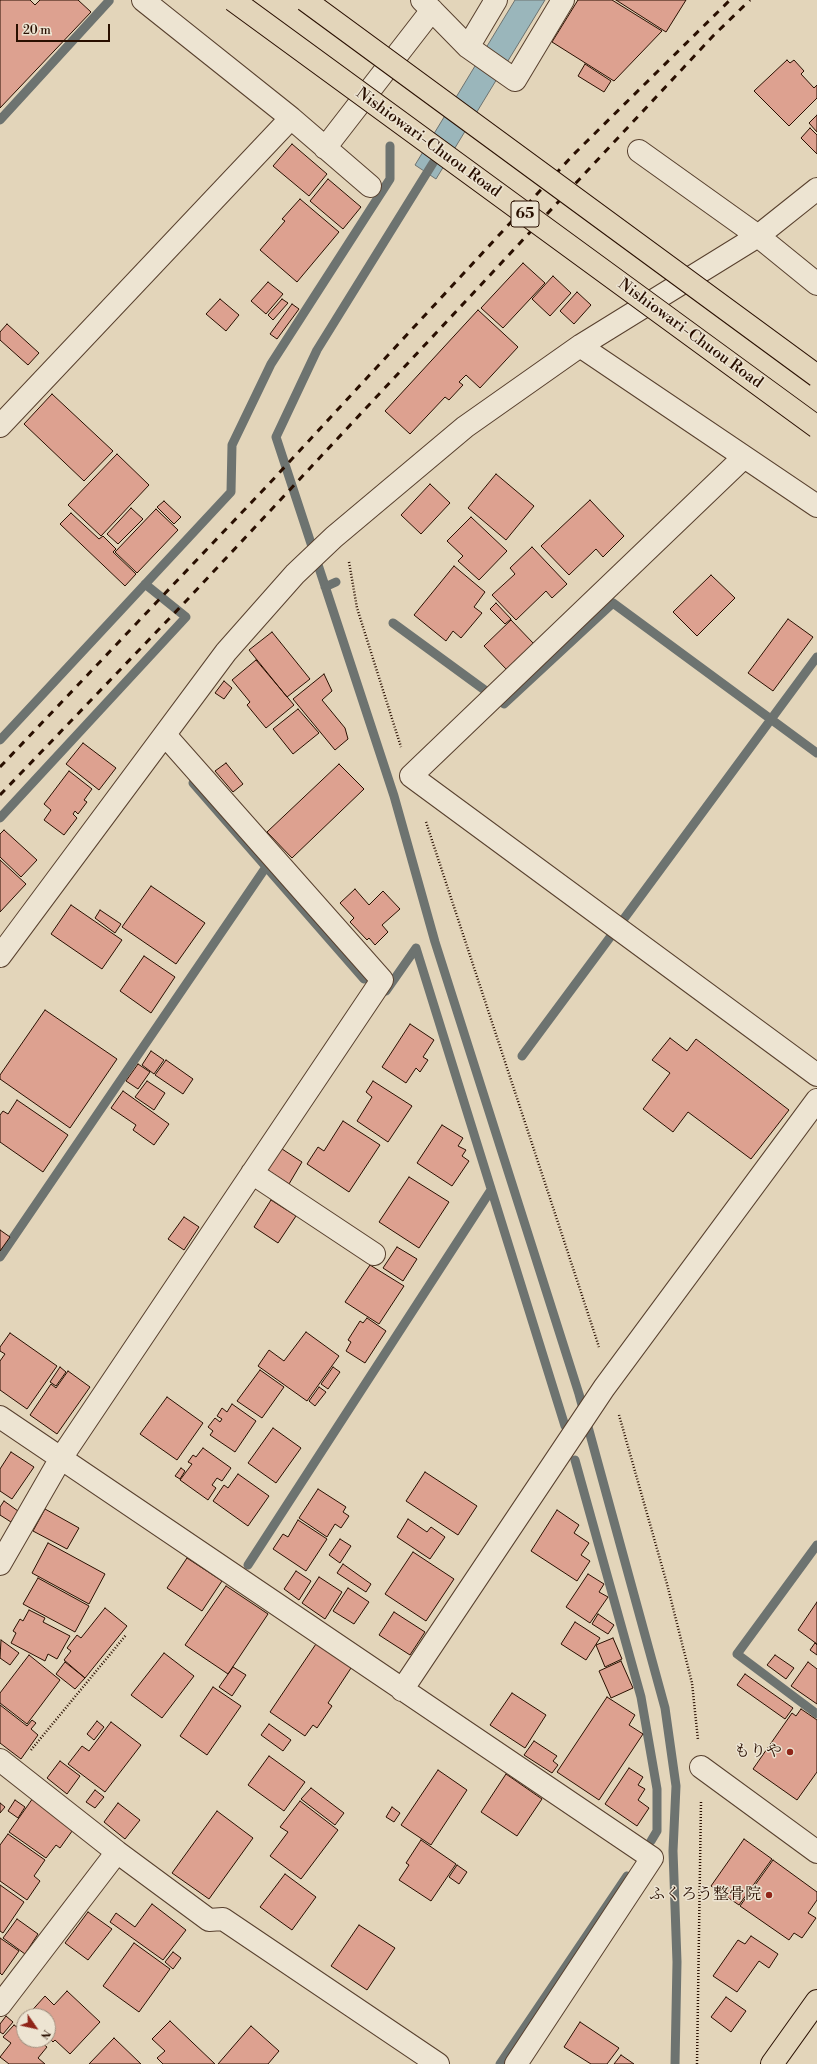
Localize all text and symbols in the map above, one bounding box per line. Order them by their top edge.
scale bar [18,16,112,42]
text: 20 m [23,23,51,38]
street label: Nishiowari-Chuou Road [352,84,504,202]
road number: 65 [511,201,539,227]
street label: Nishiowari-Chuou Road [614,275,766,393]
place label: もりや [734,1742,782,1762]
marker: もりや [785,1747,795,1757]
place label: ふくろう整骨院 [649,1885,761,1905]
marker: ふくろう整骨院 [764,1890,774,1900]
north arrow [16,2008,56,2048]
text: N [37,2027,53,2042]

